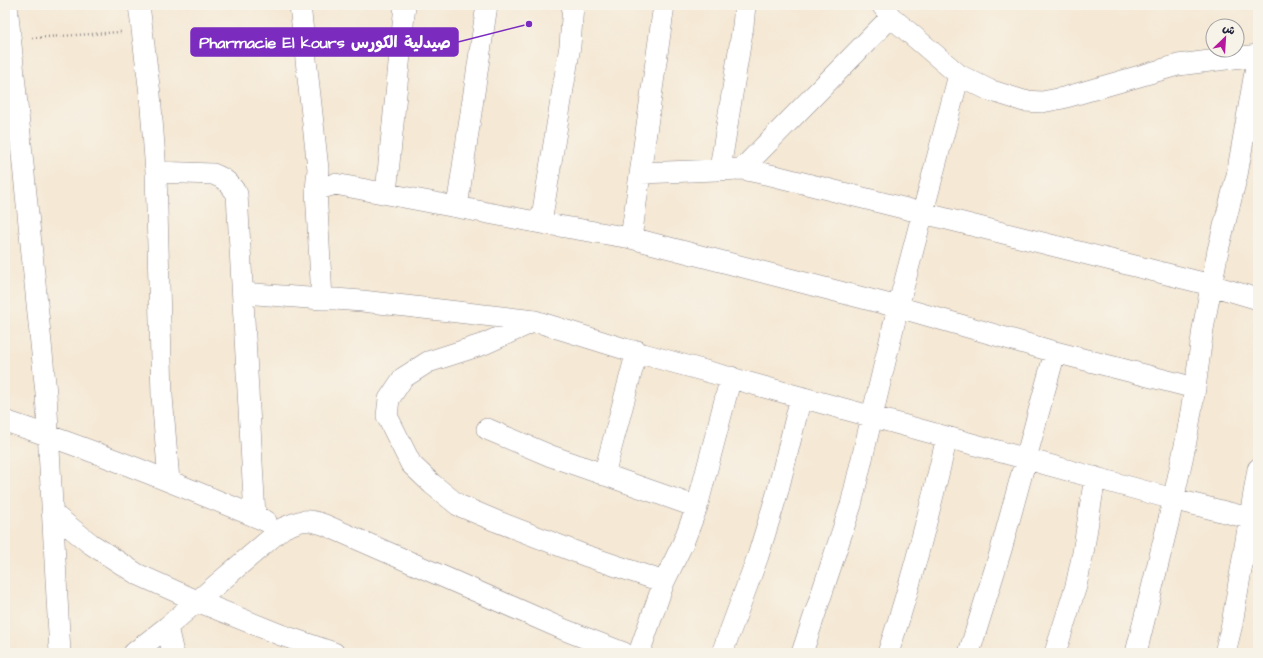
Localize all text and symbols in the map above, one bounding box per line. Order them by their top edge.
north arrow [1205,18,1245,58]
text: ش [1220,20,1238,39]
callout: Pharmacie El kours صيدلية الكورس [191,28,458,56]
text: Pharmacie El kours صيدلية الكورس [199,32,451,54]

